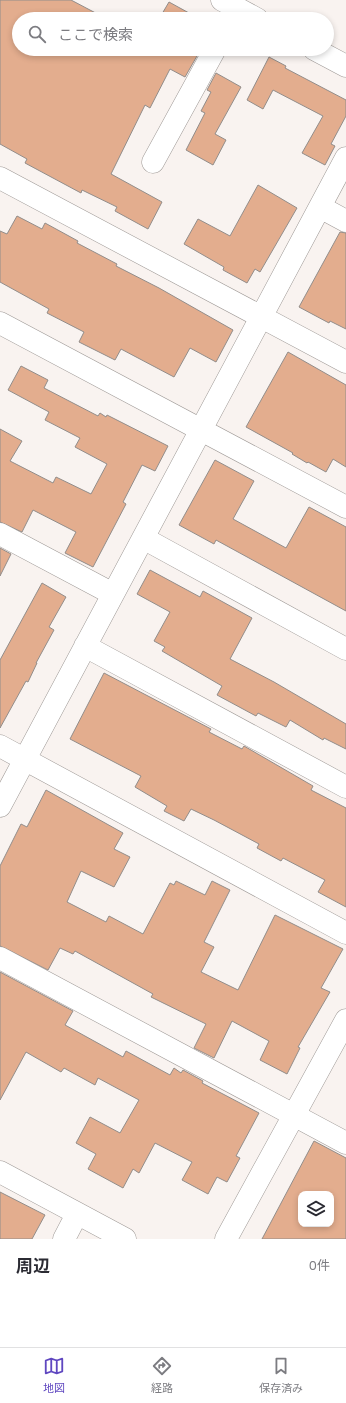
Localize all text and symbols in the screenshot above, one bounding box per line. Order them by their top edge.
search box [12,12,334,56]
icon: search [26,23,48,45]
text: ここで検索 [58,24,133,45]
map controls [298,1191,334,1227]
button: layers [298,1191,334,1227]
text: 周辺 [16,1254,50,1278]
text: 0件 [309,1256,330,1275]
tab: 地図 [43,1355,65,1397]
tab: 経路 [151,1355,173,1397]
tab: 保存済み [259,1355,303,1397]

